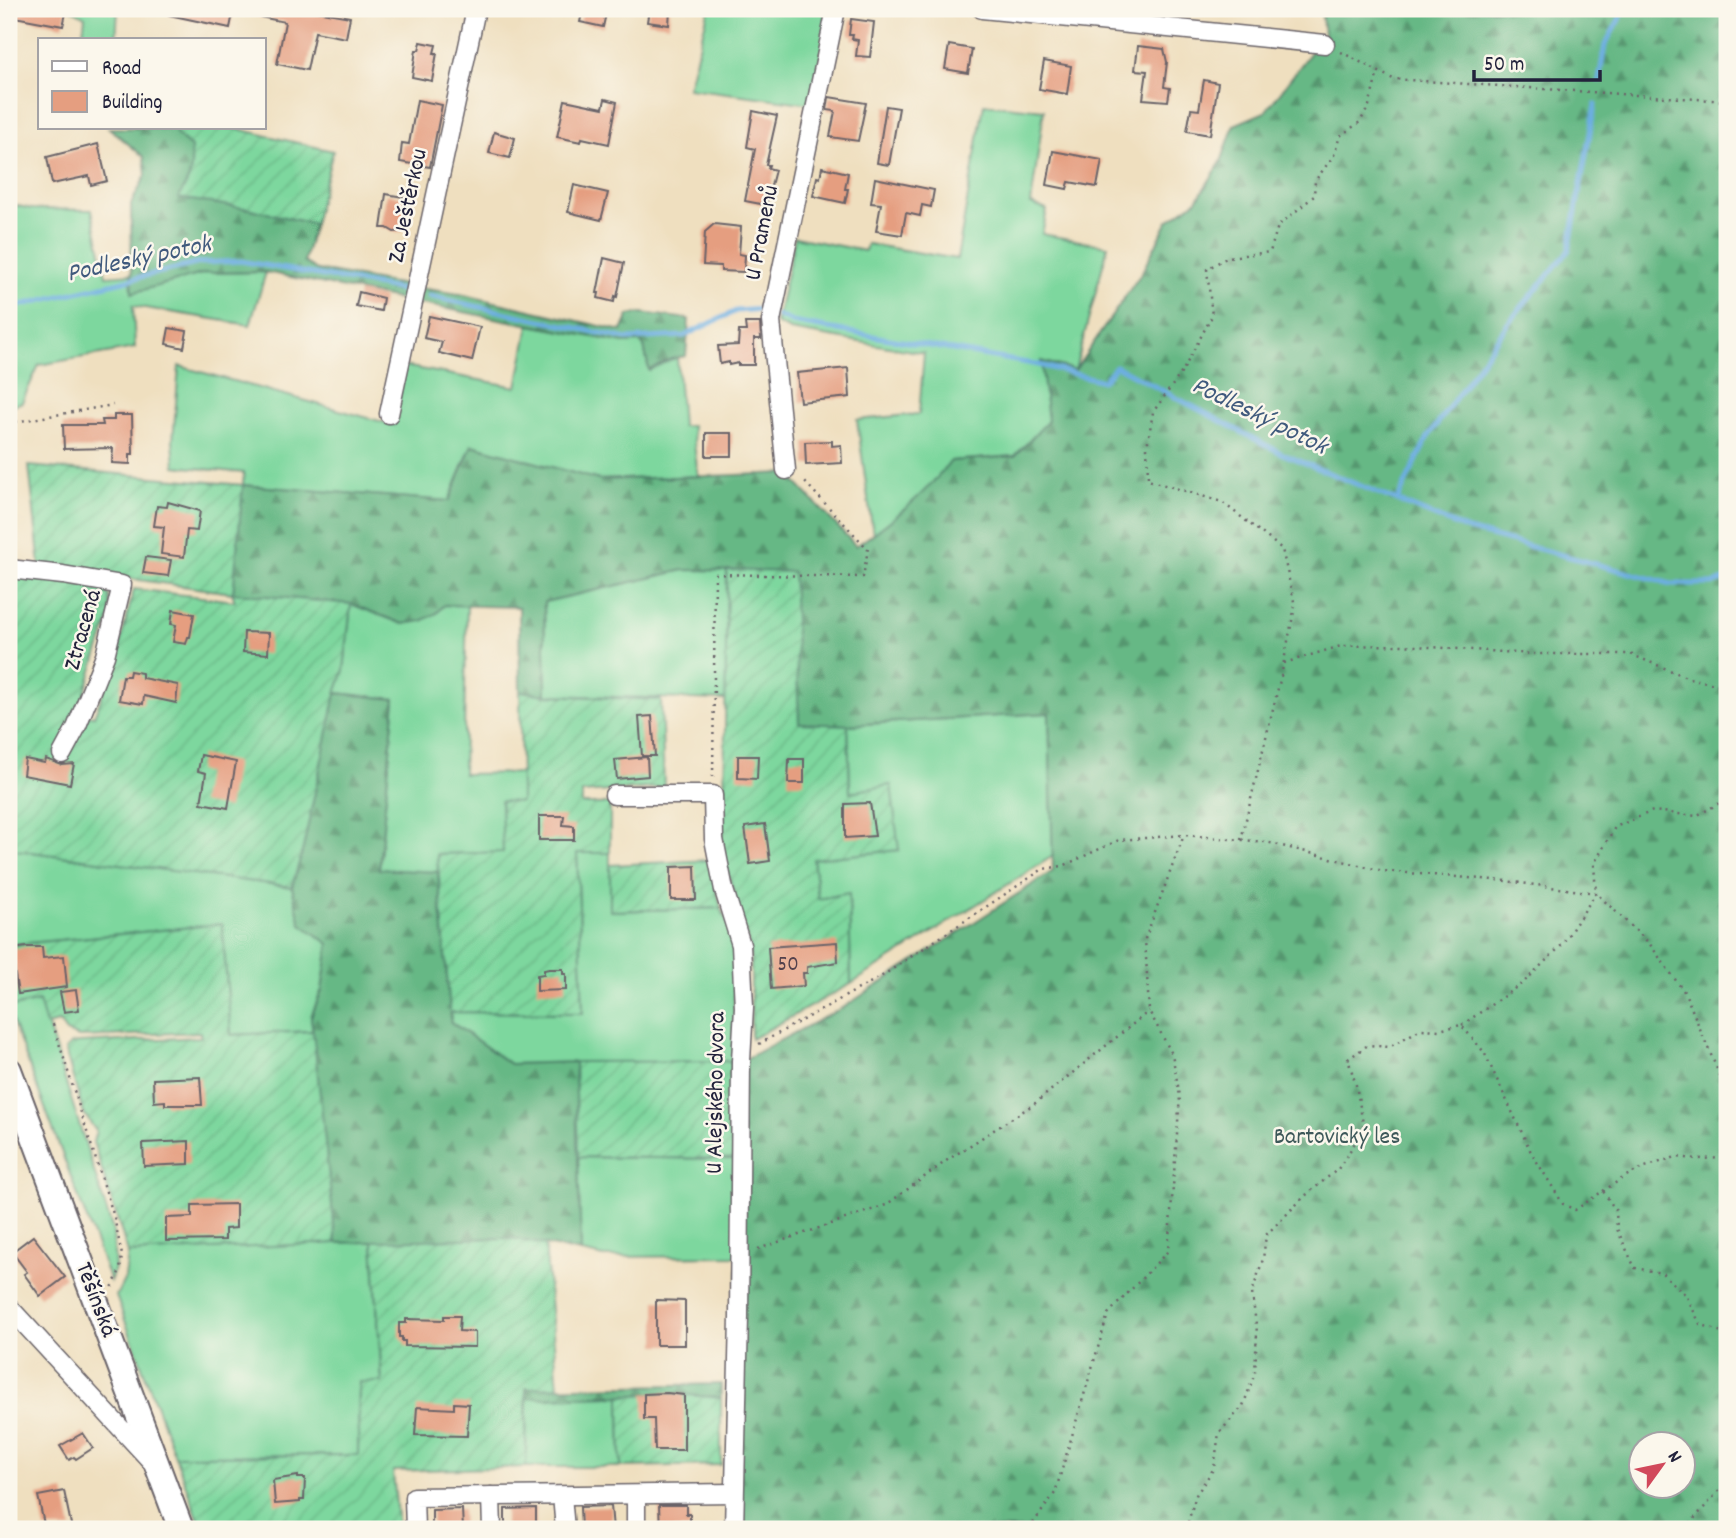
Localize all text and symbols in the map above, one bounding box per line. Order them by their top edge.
legend [38,38,266,130]
scale bar [1474,38,1600,82]
text: 50 m [1484,51,1524,81]
text: Road [102,55,141,85]
text: Building [102,89,162,119]
street label: Za Ještěrkou [380,146,438,266]
street label: U Pramenů [737,182,789,284]
water label: Podleský potok [63,226,217,293]
water label: Podleský potok [1185,368,1335,467]
street label: Ztracená [56,585,112,675]
house number: 50 [777,951,799,981]
street label: U Alejského dvora [699,1011,735,1174]
park label: Bartovický les [1274,1121,1400,1155]
street label: Těšínská [65,1258,125,1342]
north arrow [1628,1430,1698,1500]
text: N [1659,1446,1687,1469]

